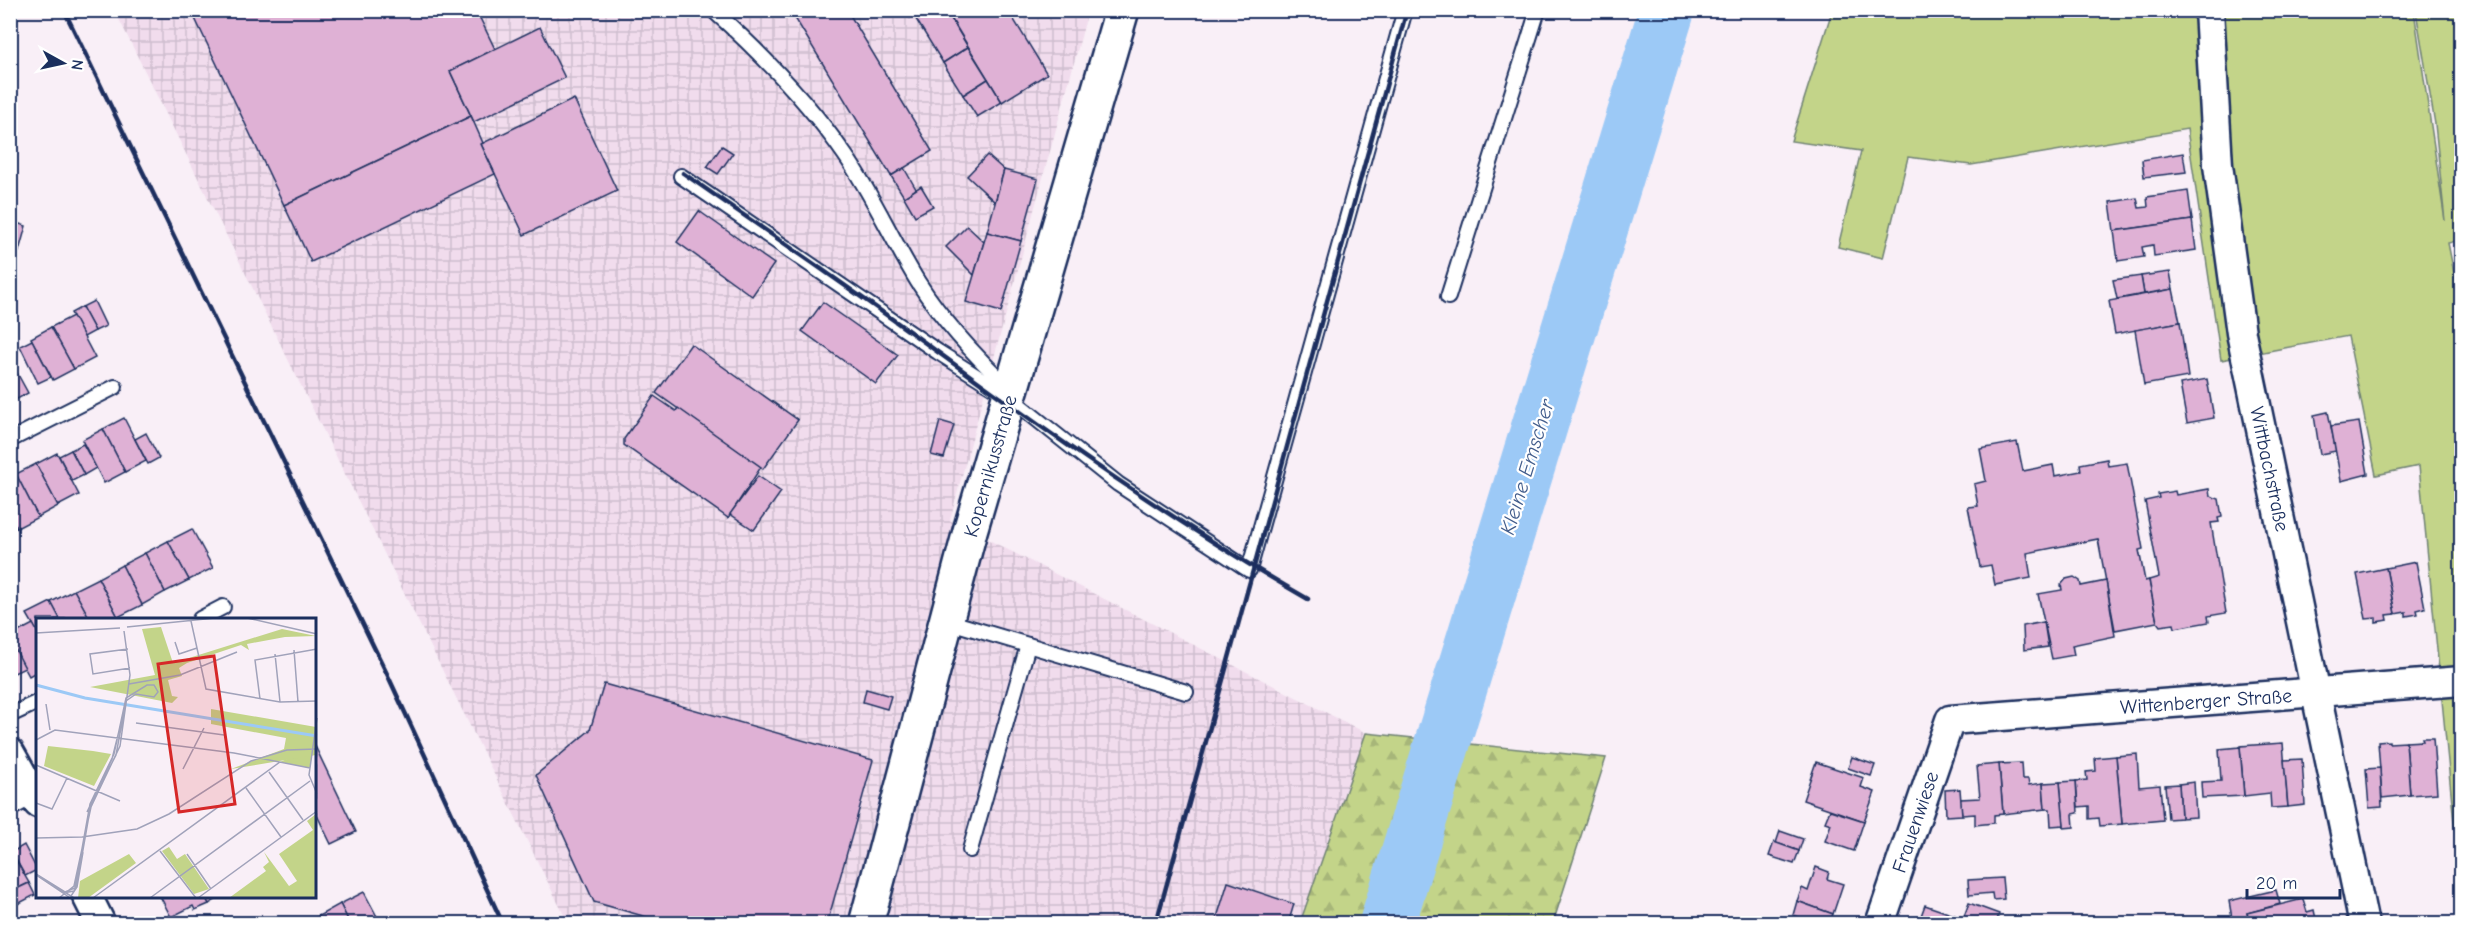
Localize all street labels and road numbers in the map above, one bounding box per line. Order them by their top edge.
street label: Kopernikusstraße [959,392,1022,540]
street label: Wittbachstraße [2245,405,2294,534]
street label: Wittenberger Straße [2119,684,2293,719]
street label: Frauenwiese [1887,769,1944,876]

